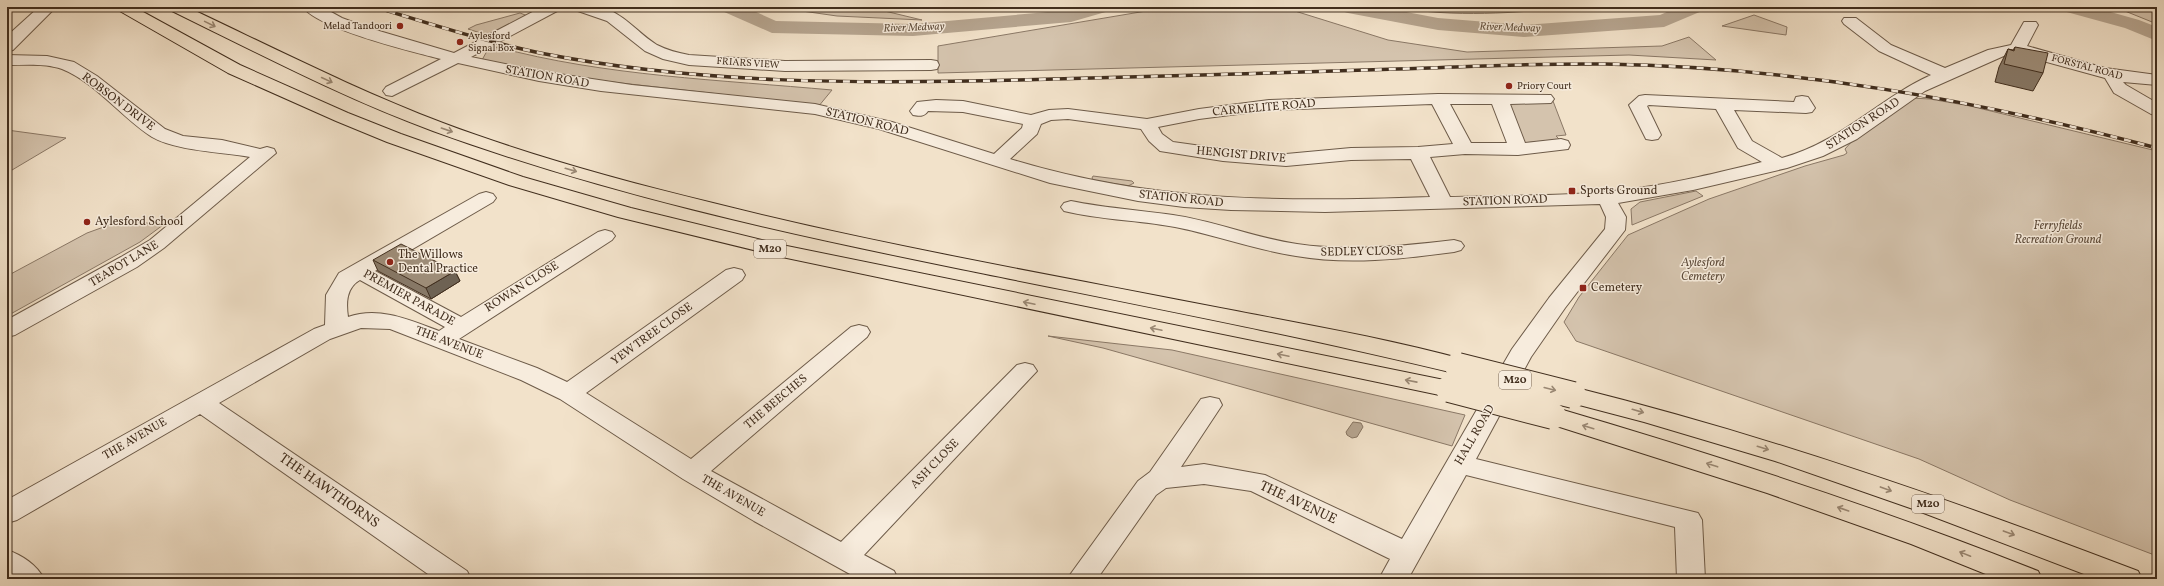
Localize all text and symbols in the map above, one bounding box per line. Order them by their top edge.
place label: Melad Tandoori [323,19,392,33]
water label: River Medway [883,19,945,37]
water label: River Medway [1479,19,1541,37]
one-way arrow [204,21,216,28]
marker: Melad Tandoori [395,21,405,31]
place label: Aylesford Signal Box [468,29,514,55]
marker: Aylesford Signal Box [455,37,465,47]
street label: FORSTAL ROAD [2050,51,2124,83]
street label: FRIARS VIEW [716,54,780,72]
street label: STATION ROAD [504,62,590,92]
street label: ROBSON DRIVE [78,69,158,135]
one-way arrow [321,77,333,84]
place label: Priory Court [1517,79,1572,93]
marker: Priory Court [1504,81,1514,91]
street label: STATION ROAD [1823,94,1903,154]
street label: CARMELITE ROAD [1212,95,1317,120]
street label: STATION ROAD [824,104,910,140]
one-way arrow [441,127,454,134]
street label: HENGIST DRIVE [1195,143,1287,167]
one-way arrow [564,167,577,174]
place label: Sports Ground [1580,183,1658,199]
marker: Sports Ground [1567,186,1577,196]
street label: STATION ROAD [1138,187,1224,211]
street label: STATION ROAD [1462,192,1548,210]
place label: Aylesford School [95,214,184,230]
marker: Aylesford School [82,217,92,227]
park label: Ferryfields Recreation Ground [2014,218,2102,248]
street label: TEAPOT LANE [86,237,162,291]
road number: M20 [754,240,786,258]
street label: SEDLEY CLOSE [1320,243,1404,261]
place label: The Willows Dental Practice [398,247,478,277]
park label: Aylesford Cemetery [1680,255,1725,285]
marker: The Willows Dental Practice [385,257,395,267]
street label: ROWAN CLOSE [482,258,562,316]
street label: PREMIER PARADE [360,266,458,330]
place label: Cemetery [1591,280,1643,296]
marker: Cemetery [1578,283,1588,293]
one-way arrow [1023,298,1036,306]
street label: YEW TREE CLOSE [608,299,696,369]
street label: THE AVENUE [413,323,485,363]
one-way arrow [1150,324,1163,332]
one-way arrow [1277,351,1290,359]
street label: THE BEECHES [741,371,811,433]
road number: M20 [1499,371,1531,389]
one-way arrow [1405,377,1418,385]
one-way arrow [1543,386,1556,393]
street label: HALL ROAD [1451,402,1499,468]
one-way arrow [1631,408,1644,415]
street label: THE AVENUE [100,414,170,464]
one-way arrow [1582,423,1595,430]
street label: ASH CLOSE [907,436,963,492]
one-way arrow [1756,445,1769,452]
street label: THE HAWTHORNS [275,449,383,533]
one-way arrow [1706,461,1719,468]
street label: THE AVENUE [698,471,768,521]
street label: THE AVENUE [1256,477,1340,529]
one-way arrow [1880,486,1892,494]
road number: M20 [1912,495,1944,513]
one-way arrow [1837,505,1850,512]
one-way arrow [2002,530,2014,538]
one-way arrow [1960,550,1972,557]

